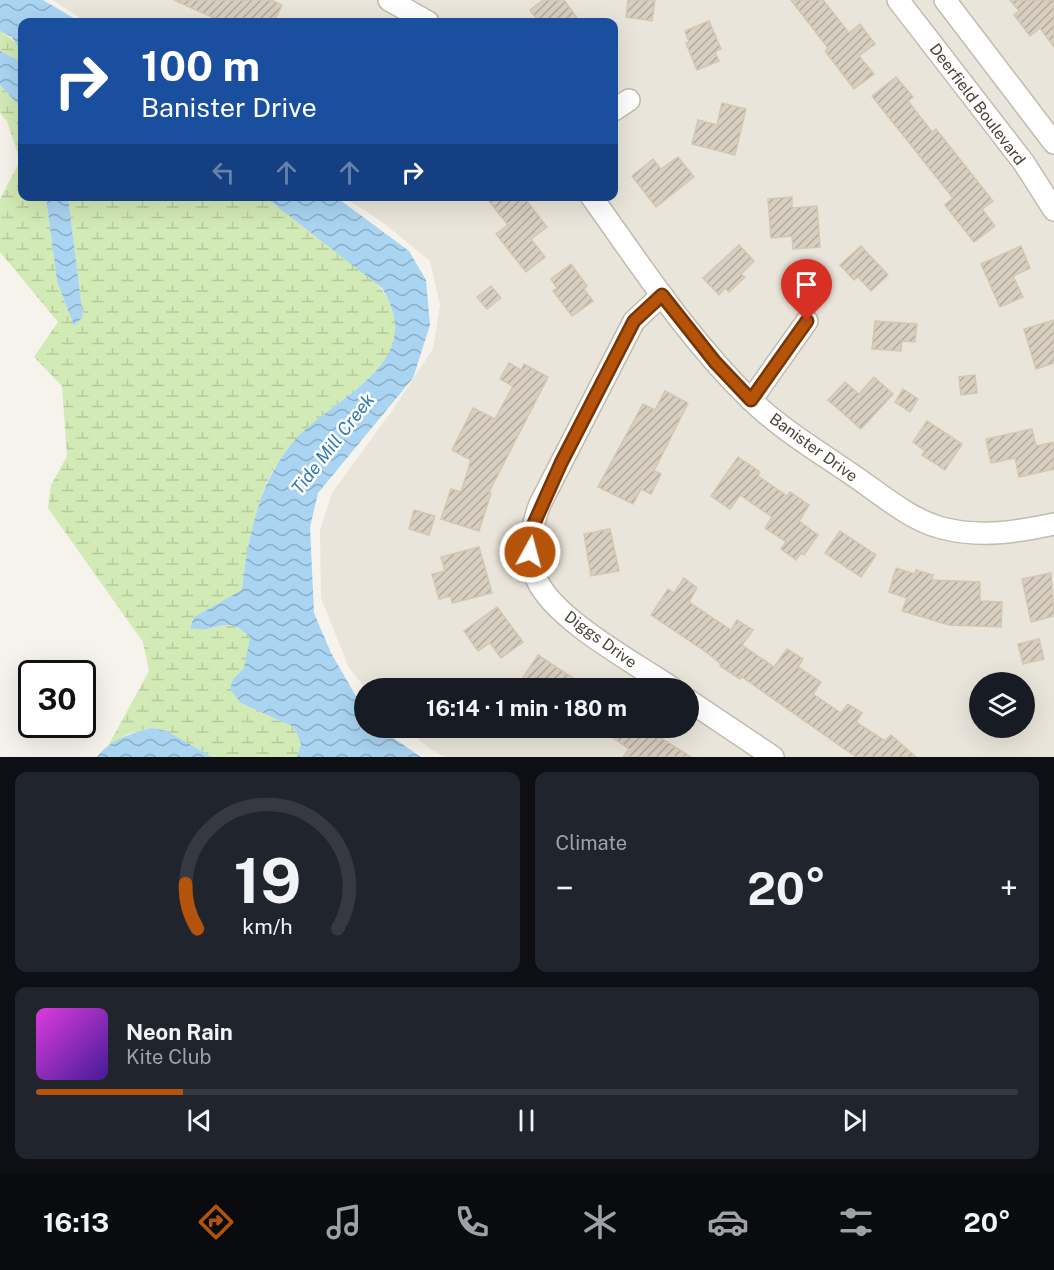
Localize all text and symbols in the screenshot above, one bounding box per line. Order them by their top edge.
street label: Deerfield Boulevard [926,40,1030,169]
text: 100 m [141,41,260,90]
icon: right [42,42,120,120]
text: Banister Drive [141,91,317,123]
icon: left [207,156,240,189]
icon: ahead [270,156,303,189]
icon: ahead [333,156,366,189]
icon: right [396,156,429,189]
pin [781,259,832,321]
icon: arrive [790,268,823,301]
water label: Tide Mill Creek [287,389,379,498]
street label: Banister Drive [766,409,861,486]
position arrow [498,520,562,584]
street label: Diggs Drive [561,607,641,672]
speed limit sign: 30 [18,660,96,738]
map controls [969,672,1035,738]
button: layers [969,672,1035,738]
text: 16:14 · 1 min · 180 m [426,695,627,721]
text: Climate [556,831,627,855]
text: 19 [233,844,301,917]
text: 20° [747,862,826,915]
text: − [556,869,574,907]
text: + [1000,869,1018,907]
text: km/h [242,914,292,939]
text: Neon Rain [126,1019,233,1045]
text: Kite Club [126,1045,211,1069]
icon: previous [183,1104,216,1137]
icon: pause [510,1104,543,1137]
icon: next [838,1104,871,1137]
icon: directions [195,1201,237,1243]
icon: music [323,1201,365,1243]
icon: phone [451,1201,493,1243]
icon: climate [579,1201,621,1243]
icon: car [707,1201,749,1243]
icon: filters [835,1201,877,1243]
text: 16:13 [43,1206,109,1238]
text: 20° [964,1206,1011,1238]

